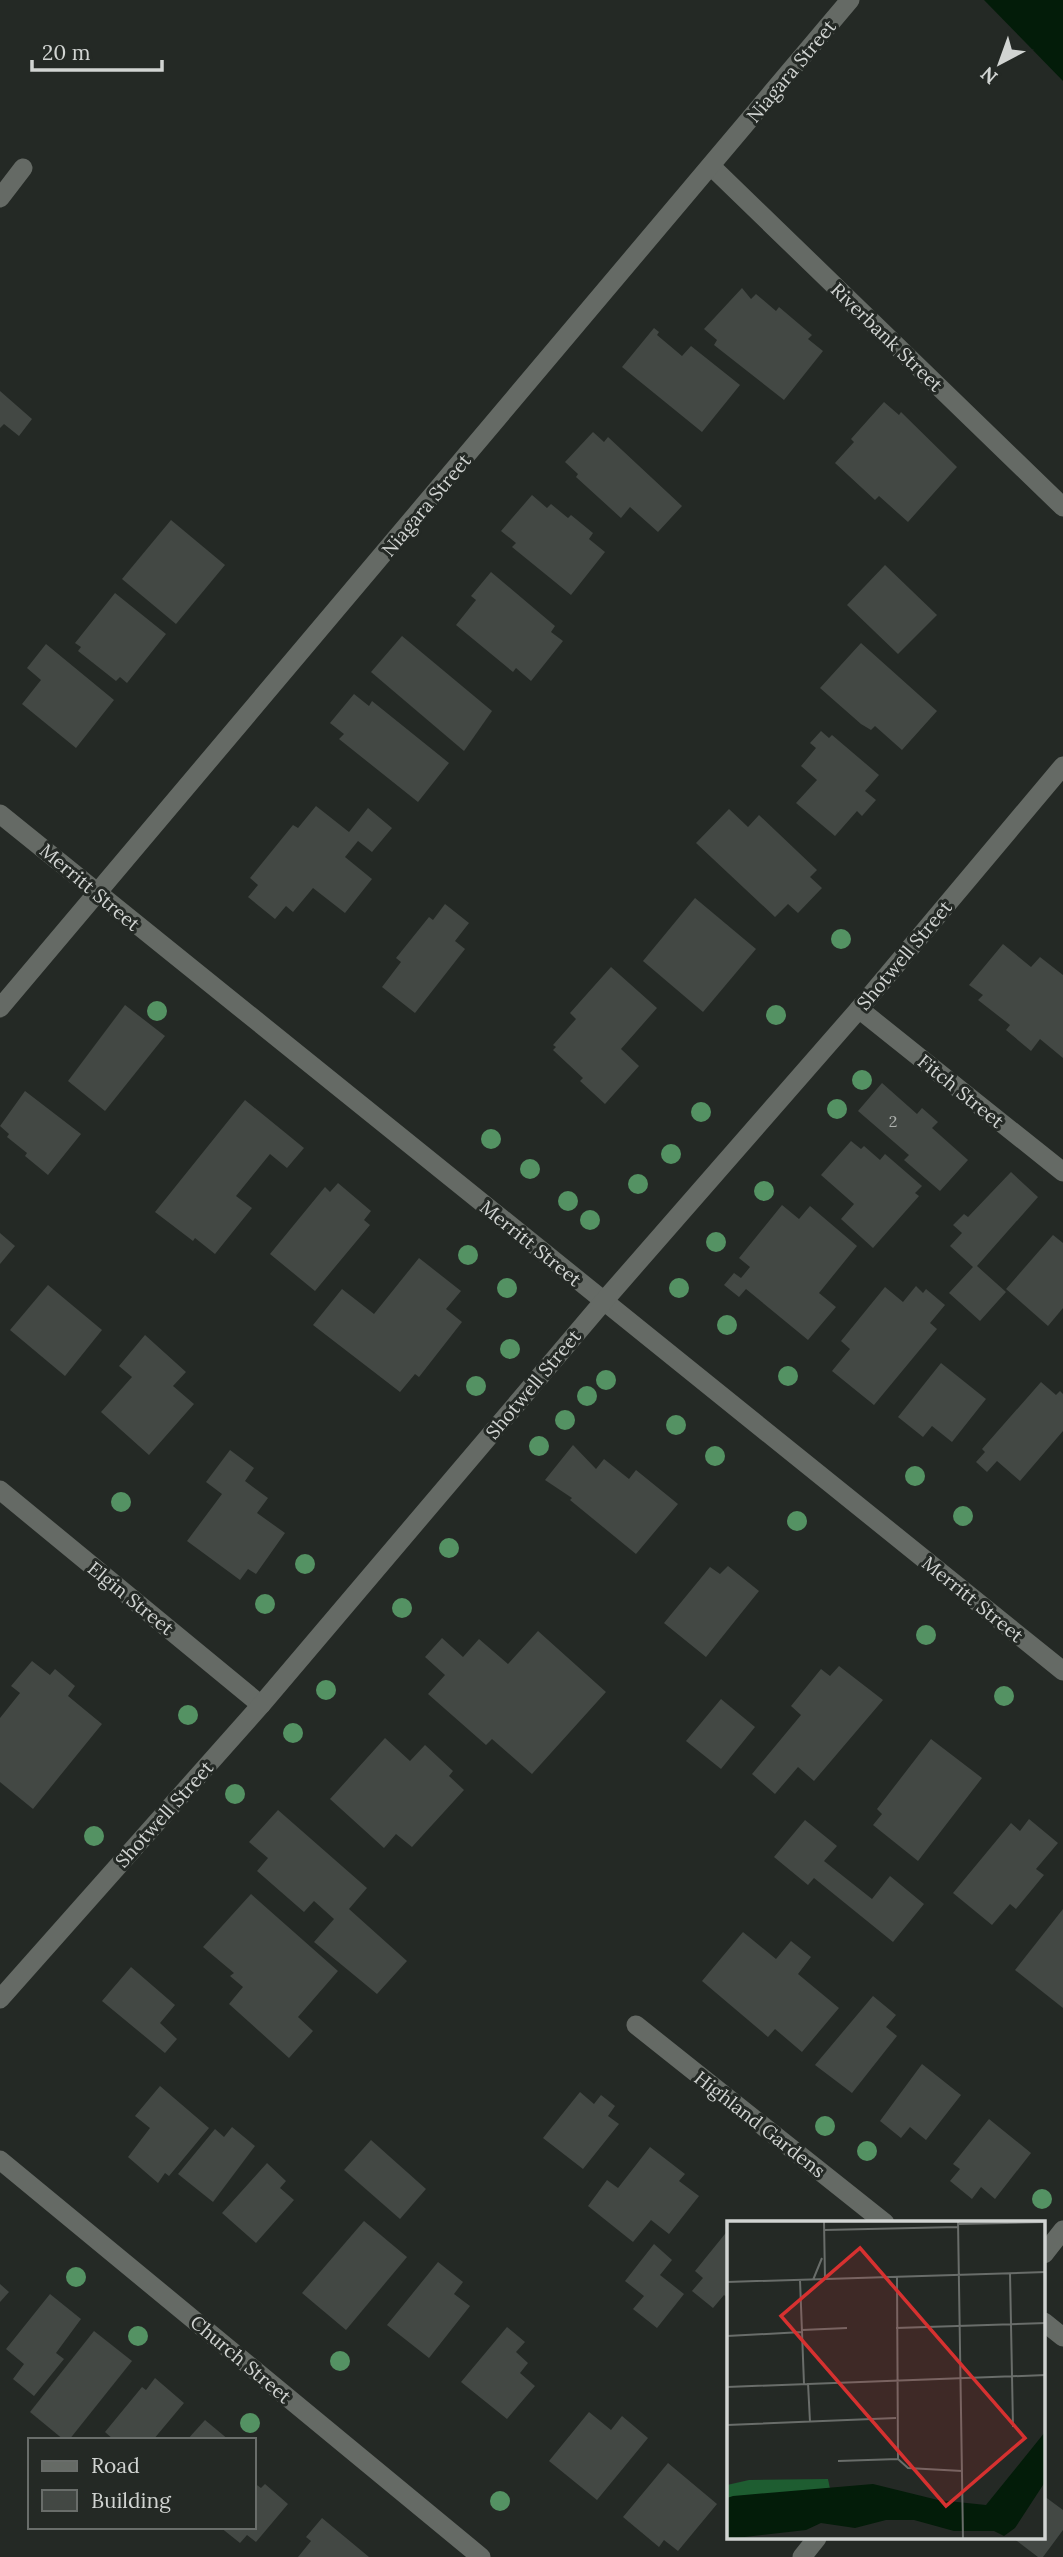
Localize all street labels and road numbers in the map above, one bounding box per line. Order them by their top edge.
street label: Niagara Street [741,14,841,127]
street label: Riverbank Street [826,277,949,397]
street label: Niagara Street [376,448,476,561]
street label: Merritt Street [35,838,145,936]
street label: Shotwell Street [851,895,957,1015]
street label: Fitch Street [913,1049,1009,1133]
street label: Merritt Street [475,1195,587,1292]
street label: Shotwell Street [480,1324,586,1444]
street label: Merritt Street [917,1551,1029,1648]
street label: Elgin Street [83,1556,179,1640]
street label: Shotwell Street [110,1755,219,1872]
street label: Highland Gardens [690,2065,830,2183]
street label: Church Street [186,2310,297,2409]

